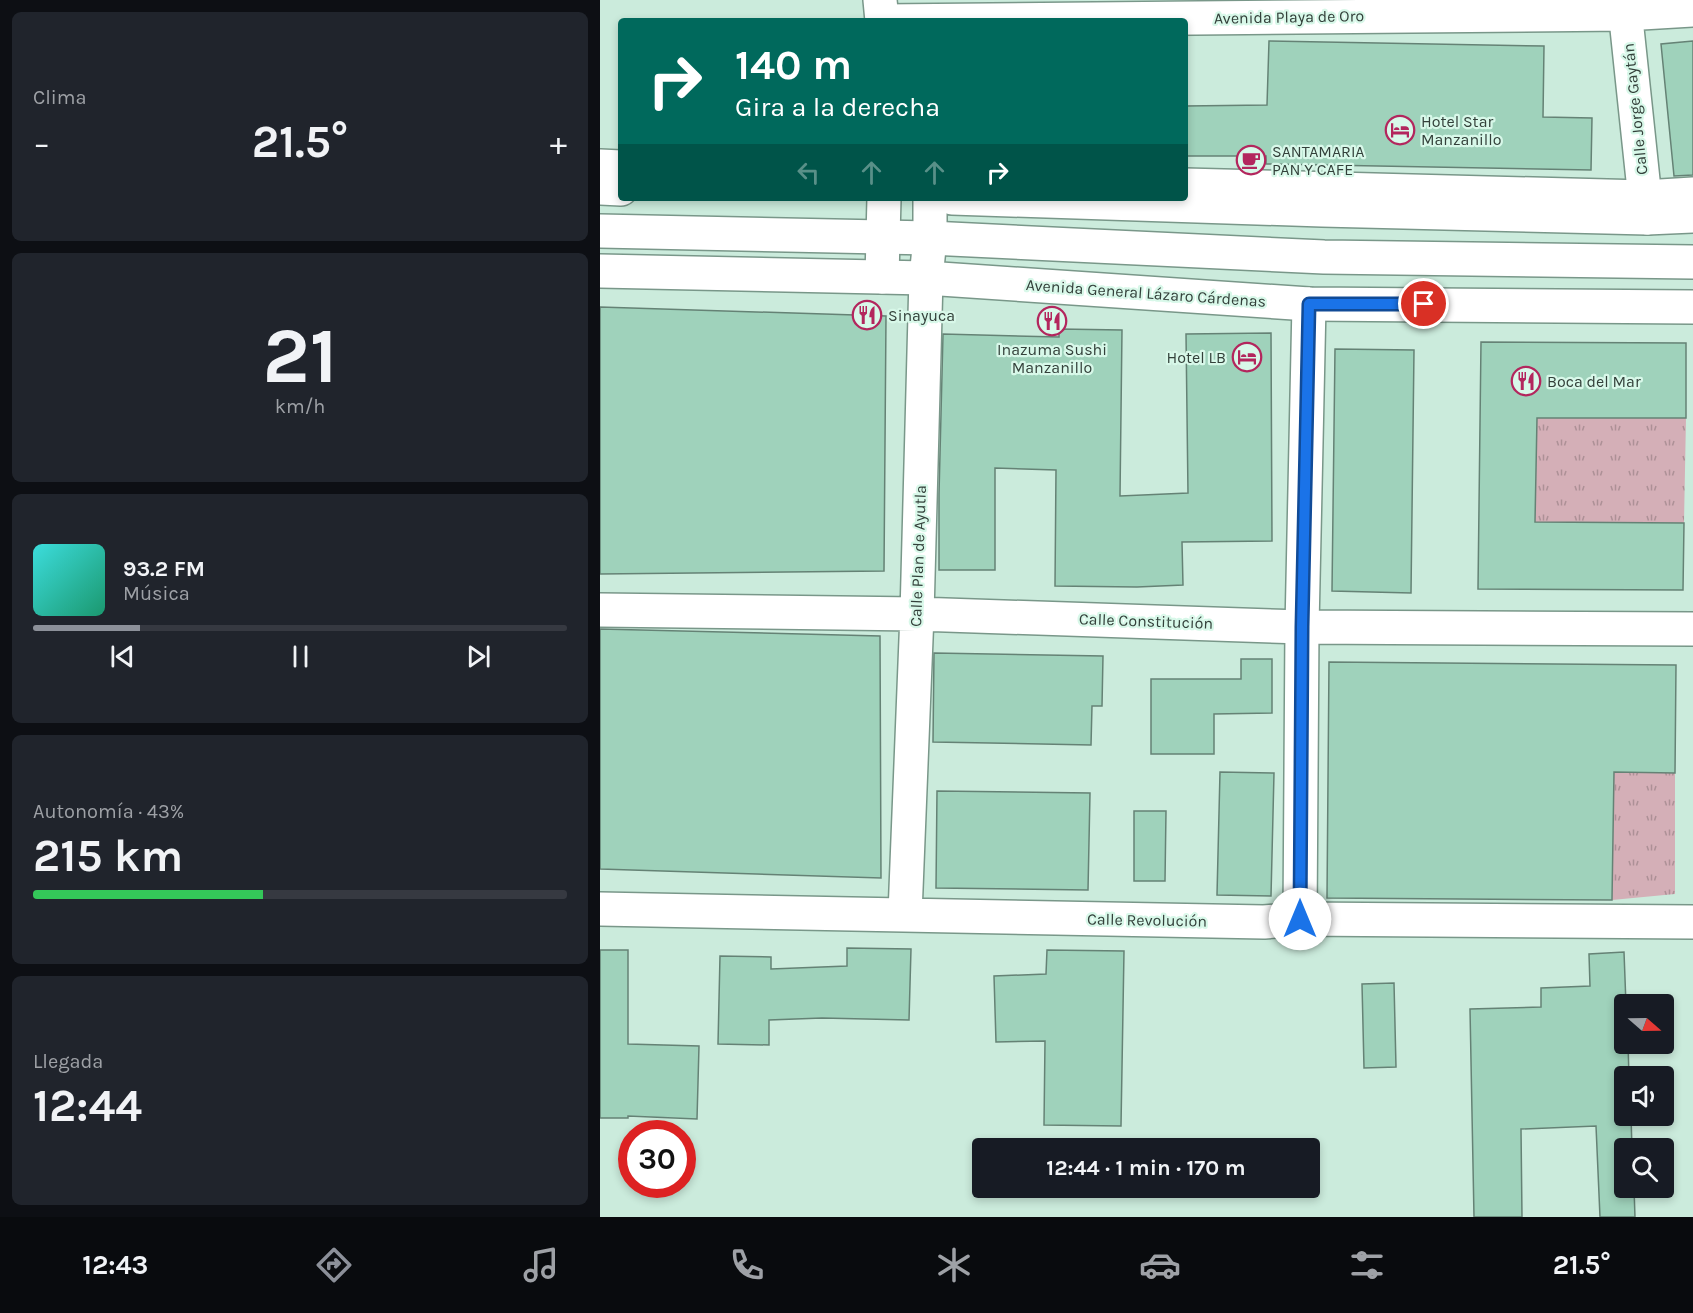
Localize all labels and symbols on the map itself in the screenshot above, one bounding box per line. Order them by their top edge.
street label: Avenida Playa de Oro [1214,6,1364,28]
street label: Calle Jorge Gaytán [1619,42,1651,176]
place label: Hotel Star Manzanillo [1421,112,1502,149]
hotel icon: Hotel Star Manzanillo [1384,114,1416,146]
place label: SANTAMARIA PAN Y CAFE [1272,142,1365,179]
cafe icon: SANTAMARIA PAN Y CAFE [1235,144,1267,176]
street label: Avenida General Lázaro Cárdenas [1025,275,1267,311]
pin [1398,278,1449,329]
restaurant icon: Sinayuca [851,299,883,331]
restaurant icon: Inazuma Sushi Manzanillo [1036,305,1068,337]
place label: Sinayuca [888,306,955,325]
place label: Inazuma Sushi Manzanillo [997,340,1107,377]
hotel icon: Hotel LB [1231,341,1263,373]
place label: Hotel LB [1167,348,1226,367]
restaurant icon: Boca del Mar [1510,365,1542,397]
place label: Boca del Mar [1547,372,1641,391]
street label: Calle Plan de Ayutla [906,485,930,627]
street label: Calle Constitución [1079,609,1213,633]
position arrow [1268,887,1332,951]
street label: Calle Revolución [1087,909,1207,931]
north arrow [1614,994,1674,1054]
speed limit sign: 30 [618,1120,696,1198]

